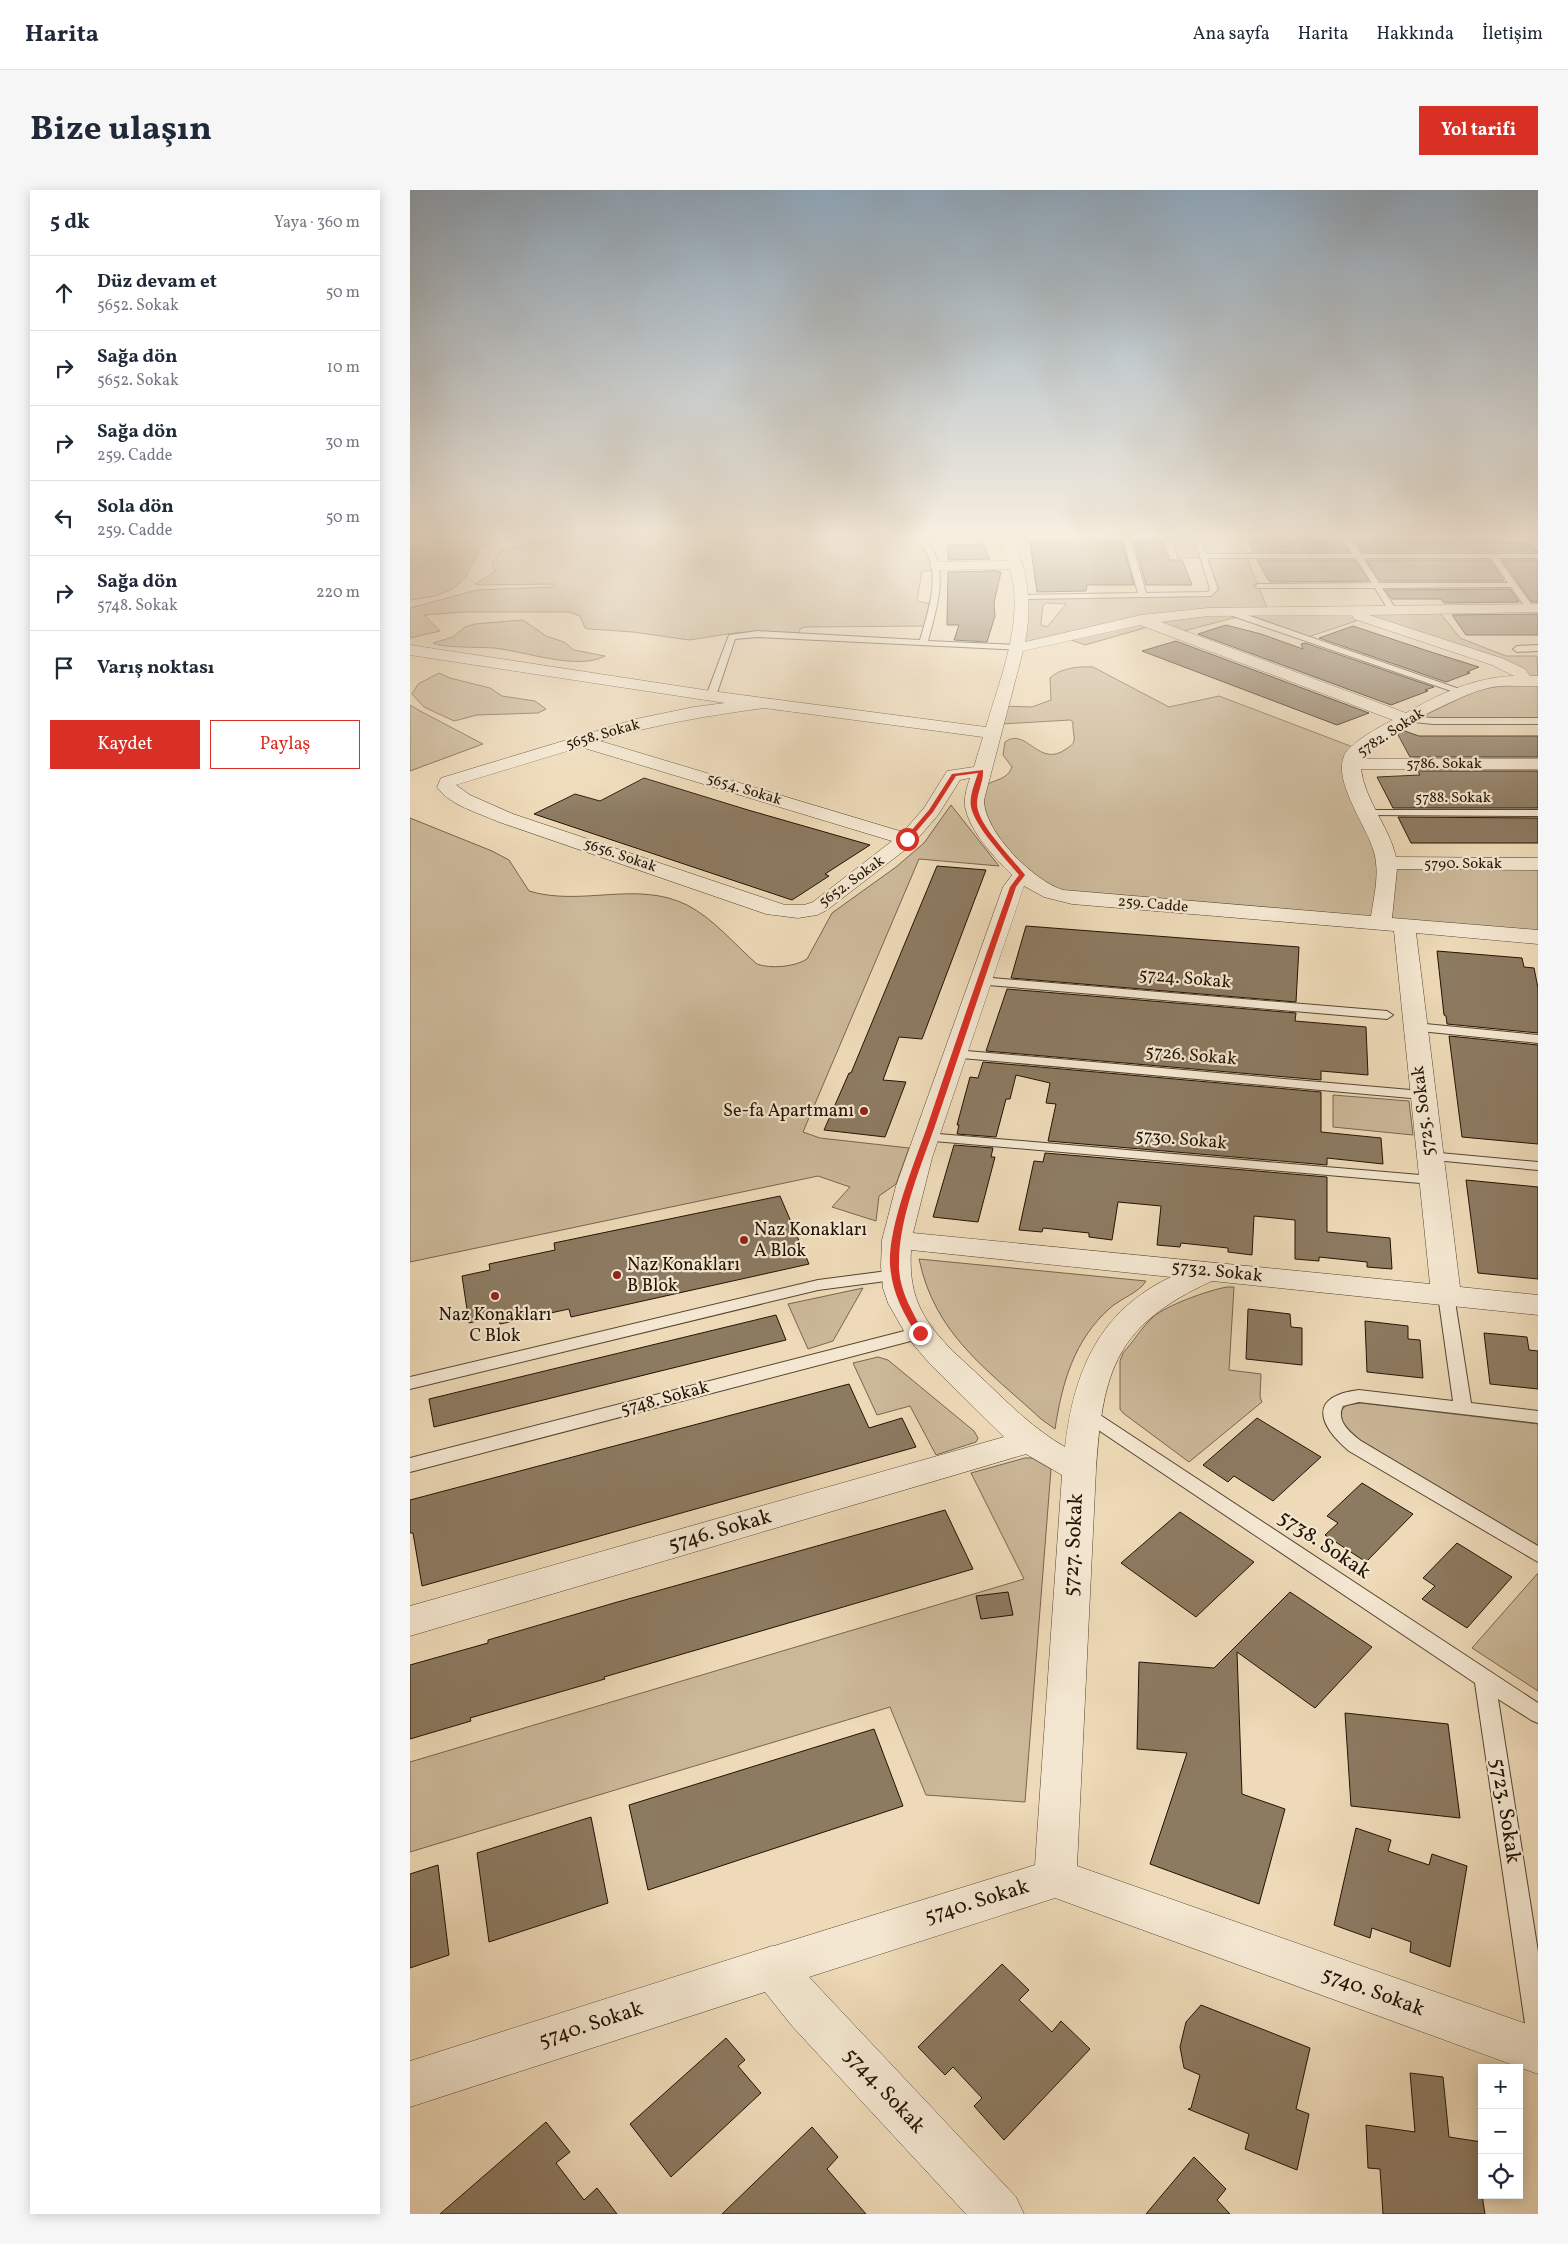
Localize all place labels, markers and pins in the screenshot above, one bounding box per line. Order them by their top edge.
place label: Se-fa Apartmanı [723,1099,854,1124]
marker: Se-fa Apartmanı [858,1105,870,1117]
place label: Naz Konakları A Blok [754,1218,867,1264]
marker: Naz Konakları A Blok [738,1234,750,1246]
place label: Naz Konakları B Blok [627,1253,740,1299]
marker: Naz Konakları B Blok [611,1269,623,1281]
marker: Naz Konakları C Blok [489,1290,501,1302]
place label: Naz Konakları C Blok [439,1303,551,1349]

